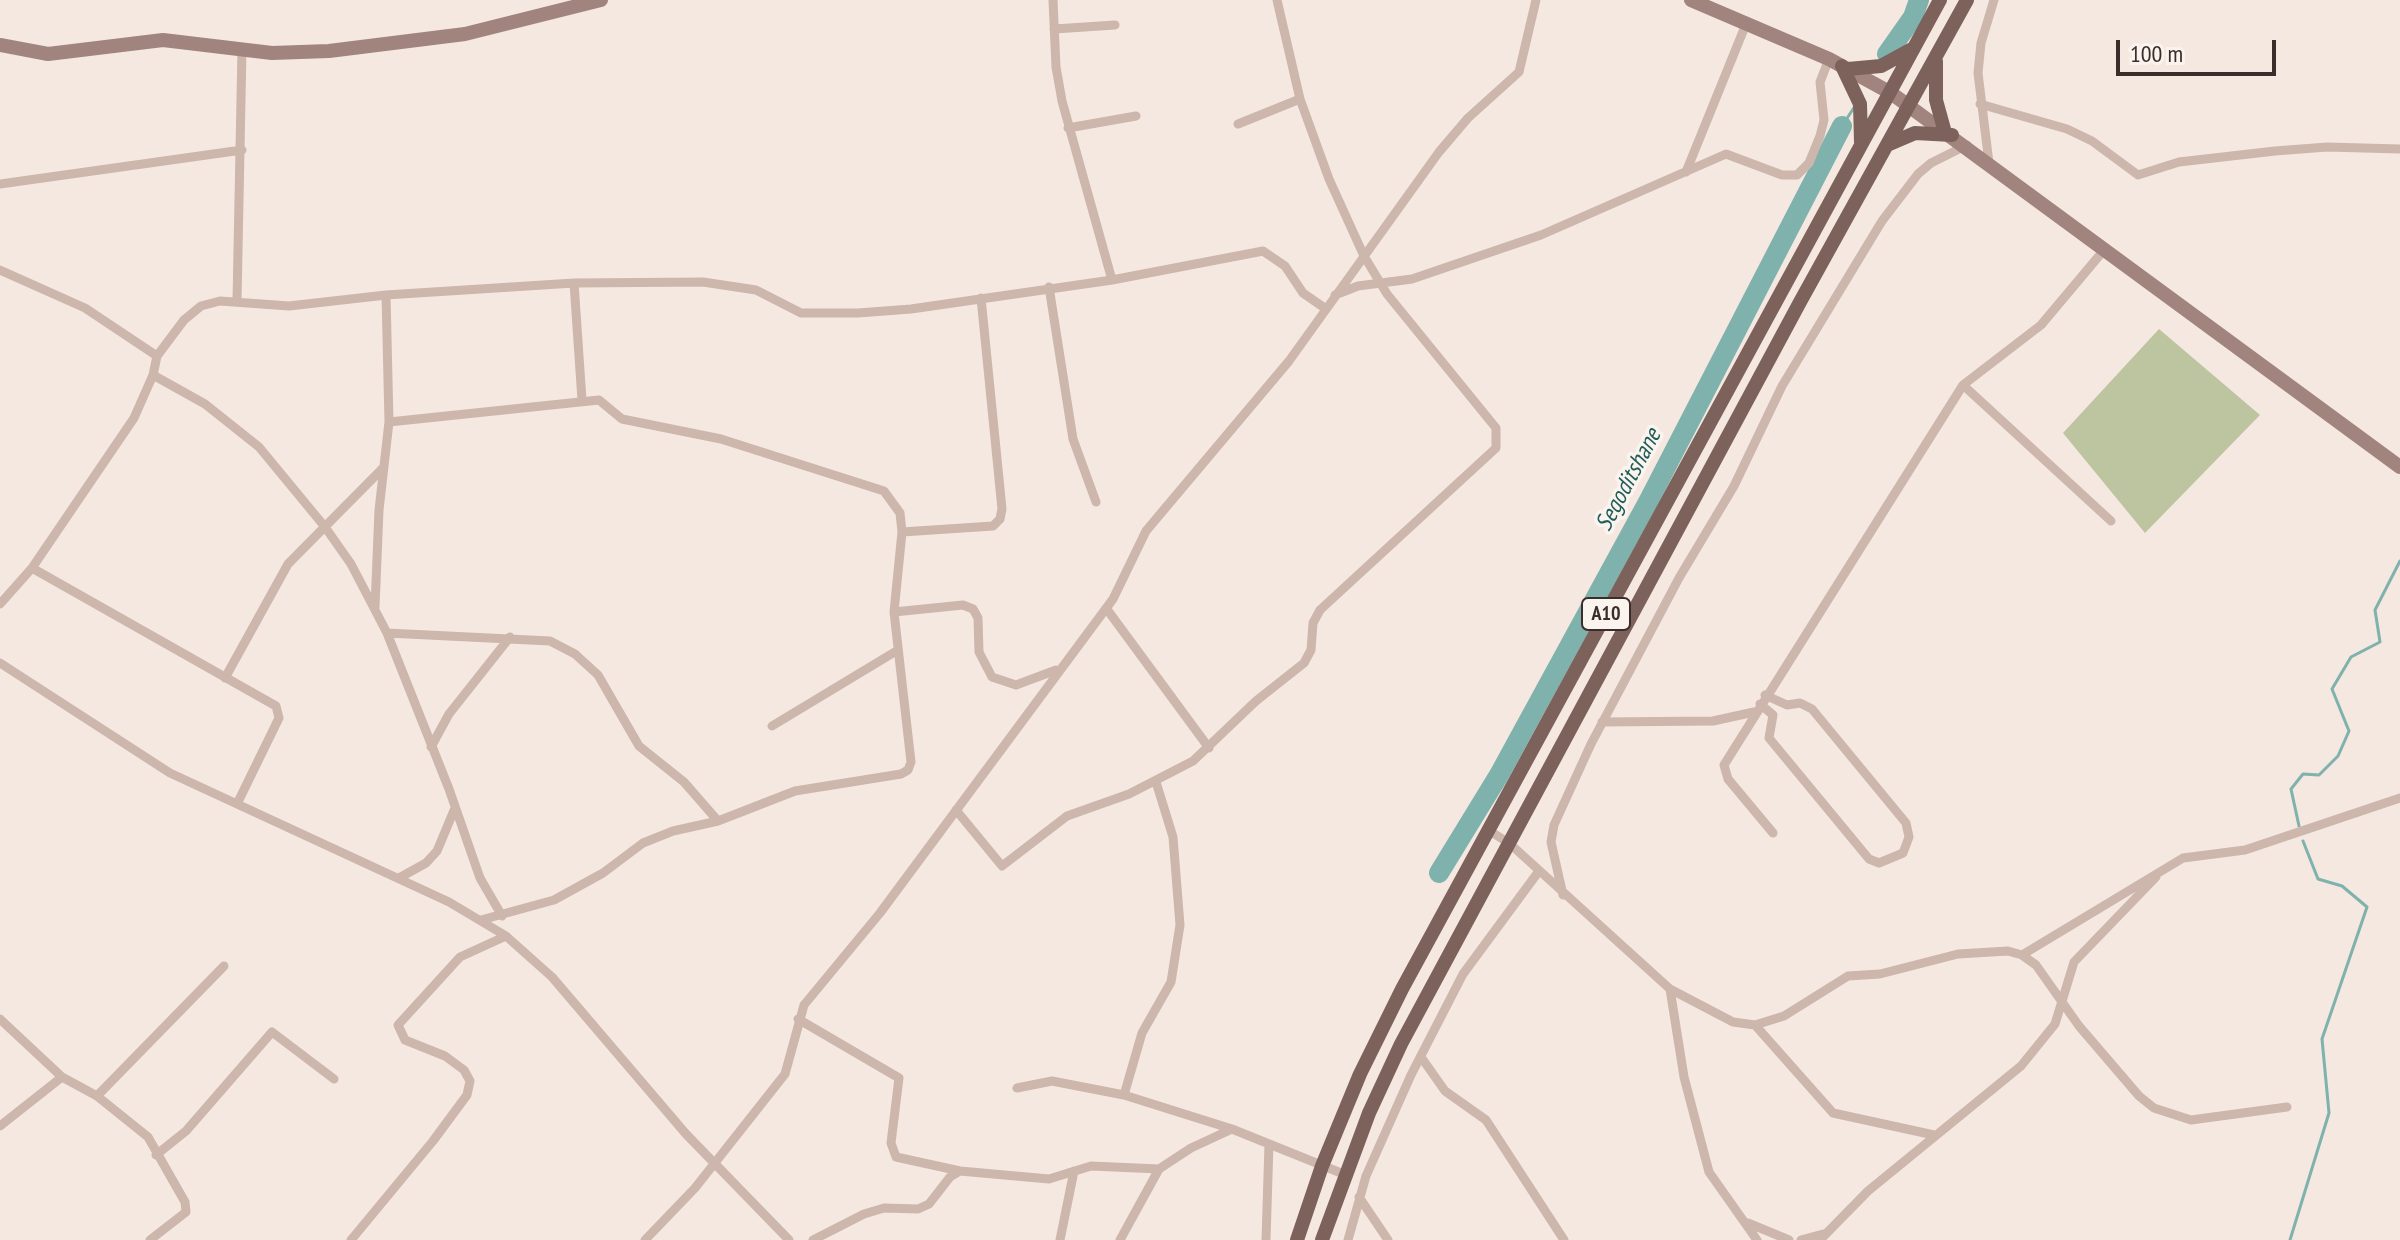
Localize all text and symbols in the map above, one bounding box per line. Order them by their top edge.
scale bar [2120,24,2280,74]
text: 100 m [2130,38,2183,69]
water label: Segoditshane [1590,424,1668,536]
road number: A10 [1582,598,1630,630]

